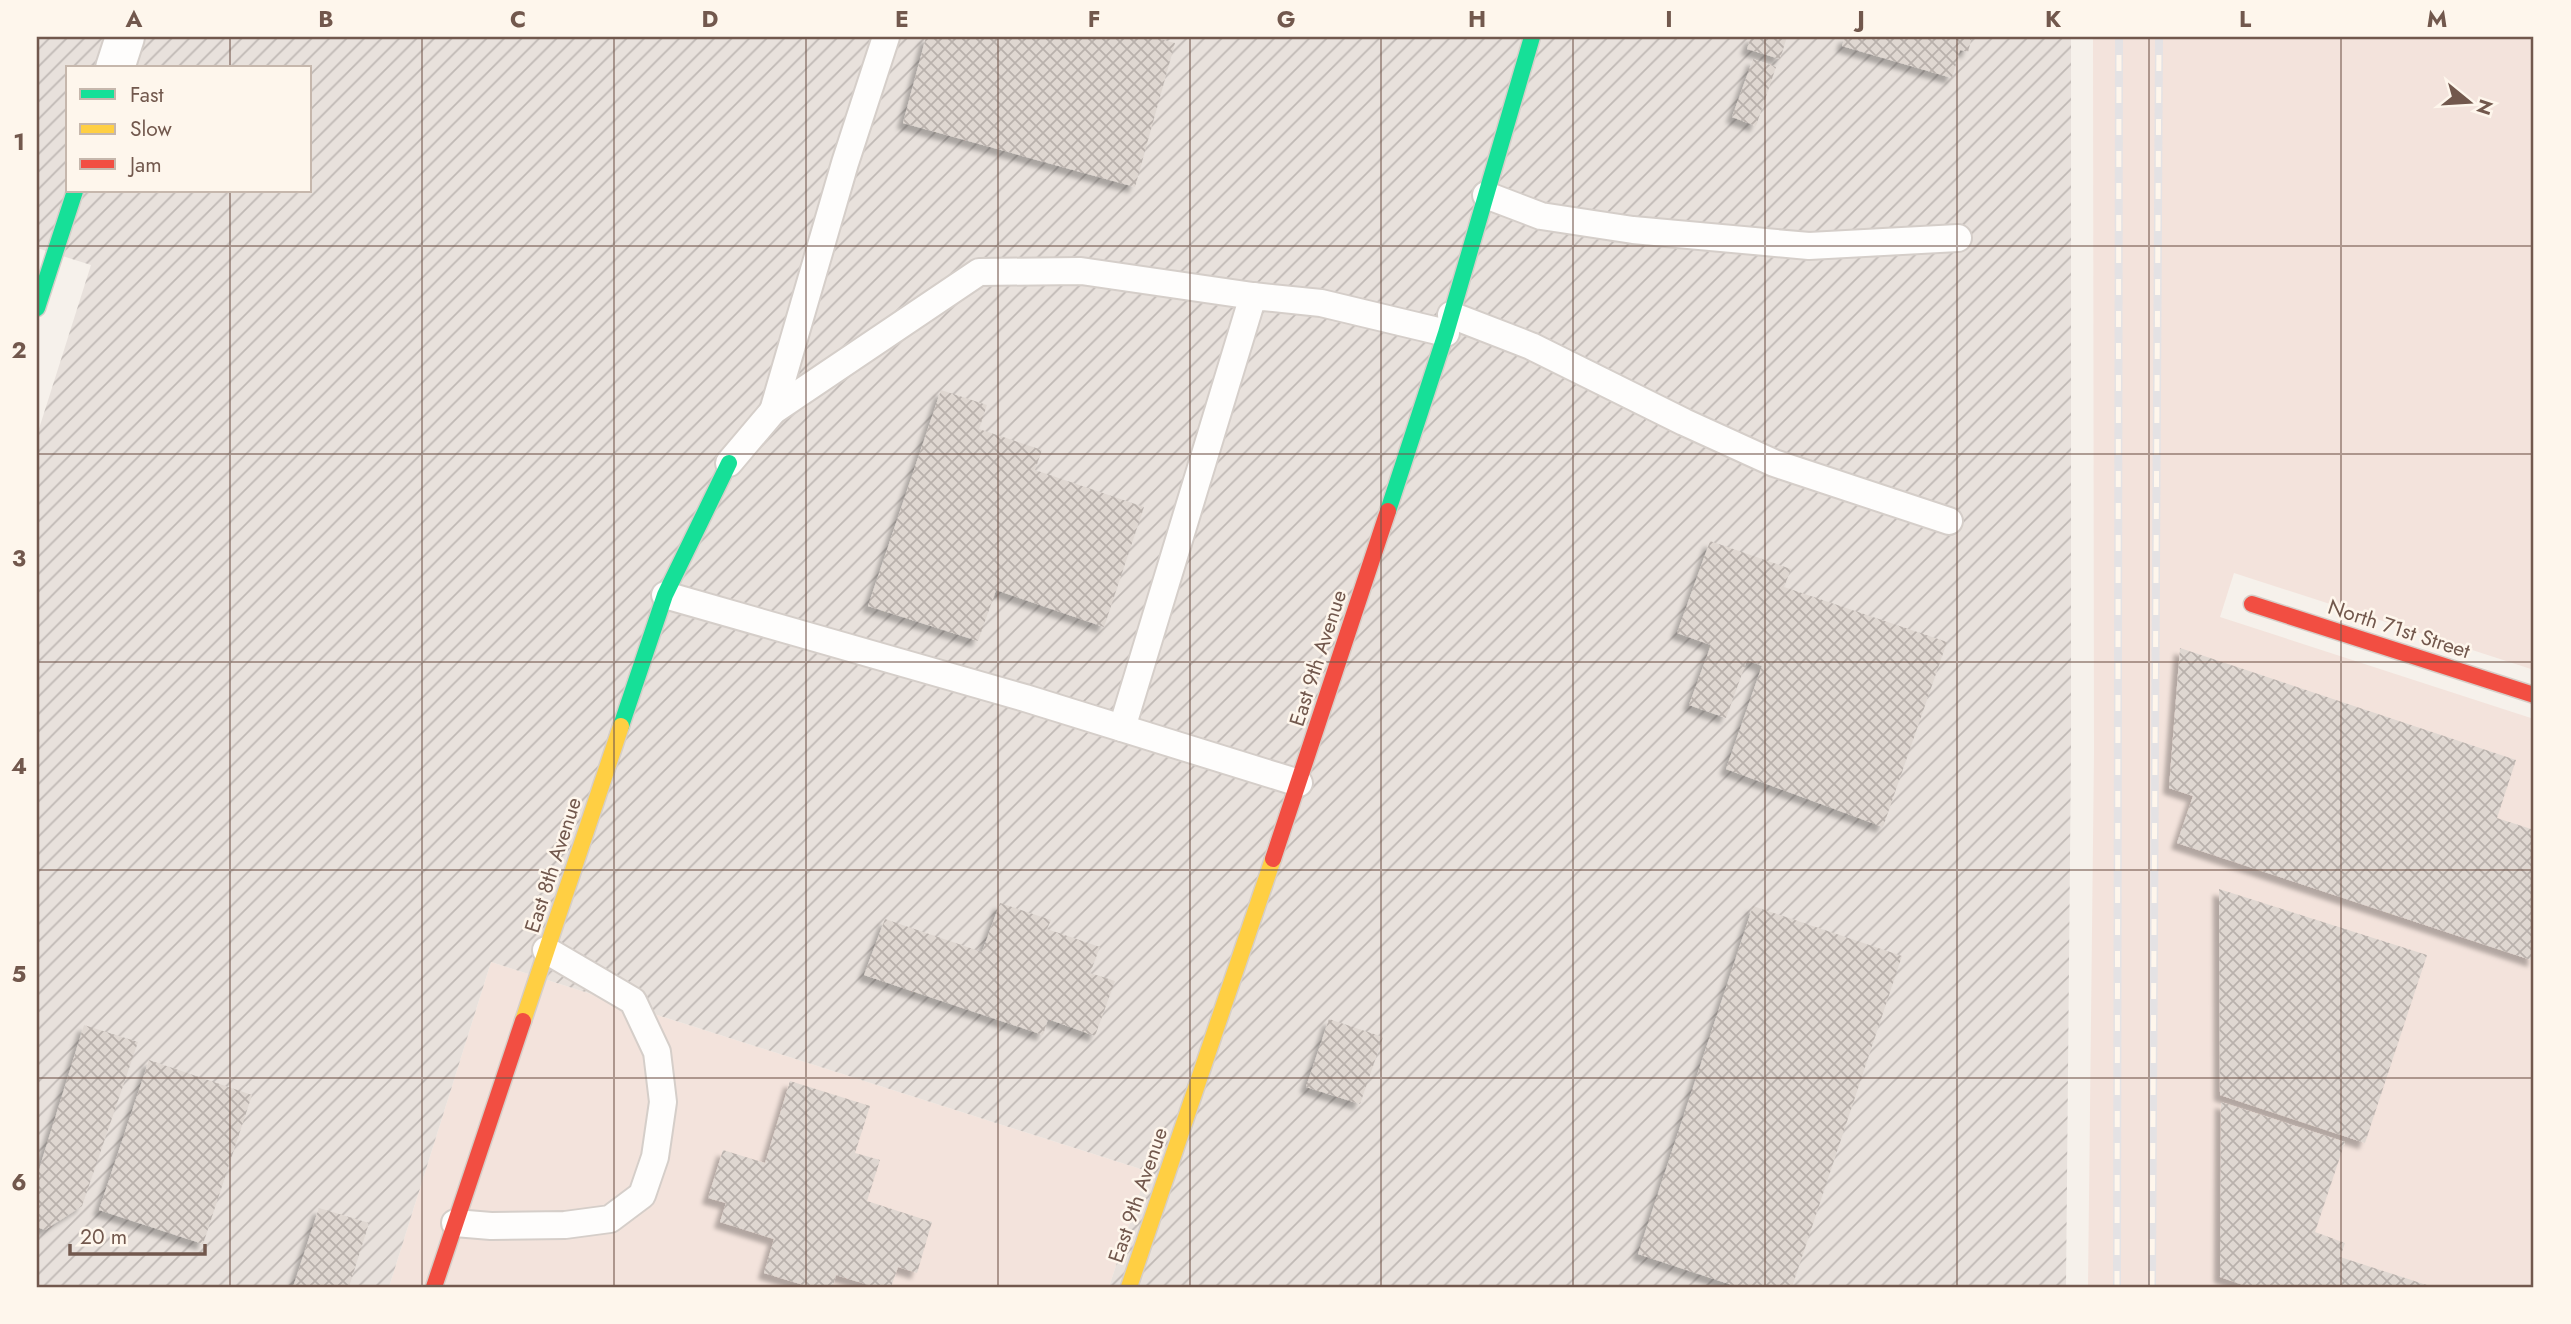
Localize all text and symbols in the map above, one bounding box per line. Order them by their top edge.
text: A [125,2,143,36]
text: B [318,2,334,36]
text: C [510,2,526,36]
text: D [702,2,719,36]
text: E [895,2,909,36]
text: F [1088,2,1100,36]
text: G [1277,2,1295,36]
text: H [1468,2,1486,36]
text: I [1665,2,1673,36]
text: J [1853,2,1865,36]
text: K [2045,2,2062,36]
text: L [2239,2,2252,36]
text: M [2427,2,2447,36]
legend [66,66,312,192]
north arrow [2434,66,2504,136]
text: Fast [130,80,163,110]
text: N [2470,96,2500,118]
text: Slow [130,114,172,144]
text: 1 [13,125,25,159]
text: Jam [127,150,162,180]
text: 2 [11,333,27,367]
text: 3 [12,541,26,575]
street label: East 9th Avenue [1282,586,1354,730]
street label: North 71st Street [2324,592,2474,666]
text: 4 [11,749,27,783]
street label: East 8th Avenue [517,793,589,937]
text: 5 [12,957,26,991]
street label: East 9th Avenue [1101,1123,1175,1267]
text: 6 [11,1165,27,1199]
scale bar [70,1212,205,1256]
text: 20 m [80,1222,127,1252]

